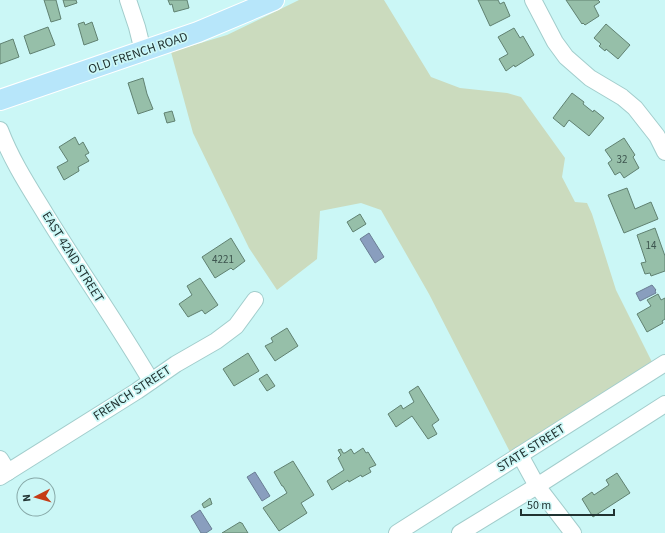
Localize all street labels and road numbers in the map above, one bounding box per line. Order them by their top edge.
street label: OLD FRENCH ROAD [86,28,190,78]
street label: EAST 42ND STREET [38,208,108,306]
street label: FRENCH STREET [90,361,174,425]
street label: STATE STREET [493,420,569,476]

